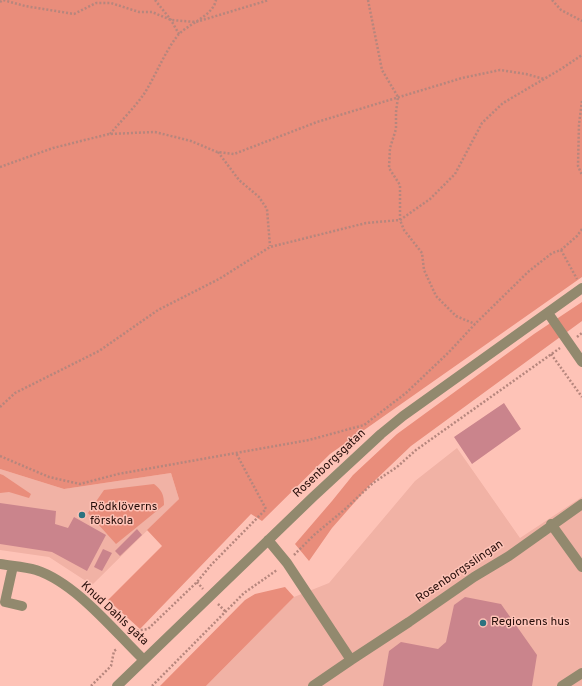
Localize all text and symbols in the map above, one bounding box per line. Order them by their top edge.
street label: Rosenborgsgatan [291,427,369,501]
place label: Rödklöverns förskola [90,501,157,529]
marker: Rödklöverns förskola [77,510,87,520]
street label: Rosenborgsslingan [414,537,506,607]
street label: Knud Dahls gata [77,579,151,649]
place label: Regionens hus [491,616,570,630]
marker: Regionens hus [478,618,488,628]

